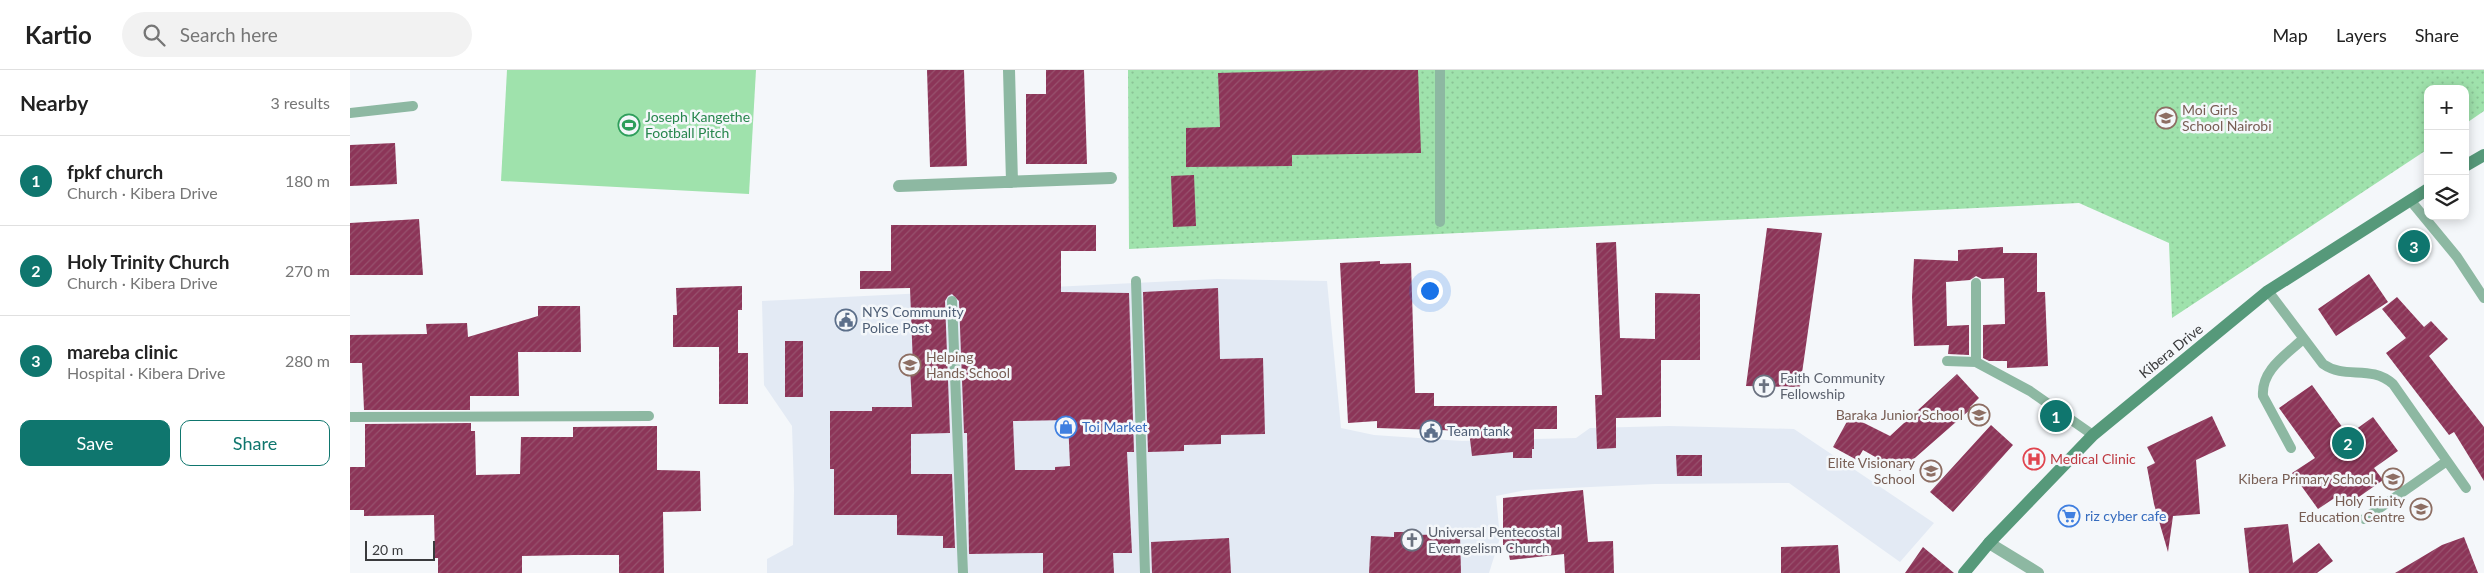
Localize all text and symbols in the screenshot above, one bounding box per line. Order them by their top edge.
search box [122,12,472,57]
text: Kartio [25,20,92,49]
icon: search [140,21,168,49]
text: Search here [180,23,278,46]
text: Map [2272,24,2308,46]
text: Layers [2336,24,2387,46]
text: Share [2415,24,2459,46]
map controls [2424,85,2469,220]
button: + [2424,85,2469,130]
text: Nearby [20,90,88,115]
text: 3 results [270,93,330,112]
place label: Moi Girls School Nairobi [2182,101,2272,134]
school or university icon: Moi Girls School Nairobi [2154,106,2178,130]
place label: Joseph Kangethe Football Pitch [645,108,750,141]
sports icon: Joseph Kangethe Football Pitch [617,113,641,137]
button: − [2424,130,2469,175]
text: fpkf church [67,160,163,183]
text: 1 [31,171,41,190]
text: 180 m [285,171,330,190]
button: layers [2424,175,2469,220]
text: Church · Kibera Drive [67,183,218,202]
pin: 3 [2398,227,2430,265]
text: Holy Trinity Church [67,250,229,273]
text: 2 [31,261,41,280]
text: 270 m [285,261,330,280]
text: Church · Kibera Drive [67,273,218,292]
your location [1417,278,1443,304]
place label: NYS Community Police Post [862,303,964,336]
public building icon: NYS Community Police Post [834,308,858,332]
street label: Kibera Drive [2136,320,2206,381]
text: mareba clinic [67,340,178,363]
place label: Helping Hands School [926,348,1010,381]
text: 3 [31,351,41,370]
text: 280 m [285,351,330,370]
school or university icon: Helping Hands School [898,353,922,377]
text: Hospital · Kibera Drive [67,363,225,382]
place label: Faith Community Fellowship [1780,369,1886,402]
church icon: Faith Community Fellowship [1752,374,1776,398]
pin: 1 [2040,397,2072,435]
school or university icon: Baraka Junior School [1967,403,1991,427]
place label: Baraka Junior School [1836,406,1963,423]
shop icon: Toi Market [1054,415,1078,439]
place label: Toi Market [1082,418,1147,435]
public building icon: Team tank [1419,419,1443,443]
button: Save [20,420,170,466]
button: Share [180,420,330,466]
place label: Team tank [1447,422,1511,439]
pin: 2 [2332,424,2364,462]
hospital icon: Medical Clinic [2022,447,2046,471]
place label: Medical Clinic [2050,450,2136,467]
place label: Elite Visionary School [1828,454,1916,487]
school or university icon: Elite Visionary School [1919,459,1943,483]
school or university icon: Kibera Primary School. [2381,467,2405,491]
place label: Kibera Primary School. [2238,470,2377,487]
place label: Holy Trinity Education Centre [2299,492,2406,525]
school or university icon: Holy Trinity Education Centre [2409,497,2433,521]
supermarket icon: riz cyber cafe [2057,504,2081,528]
place label: riz cyber cafe [2085,507,2167,524]
place label: Universal Pentecostal Everngelism Church [1428,523,1560,556]
church icon: Universal Pentecostal Everngelism Church [1400,528,1424,552]
scale bar [365,538,435,561]
text: 20 m [372,541,403,558]

